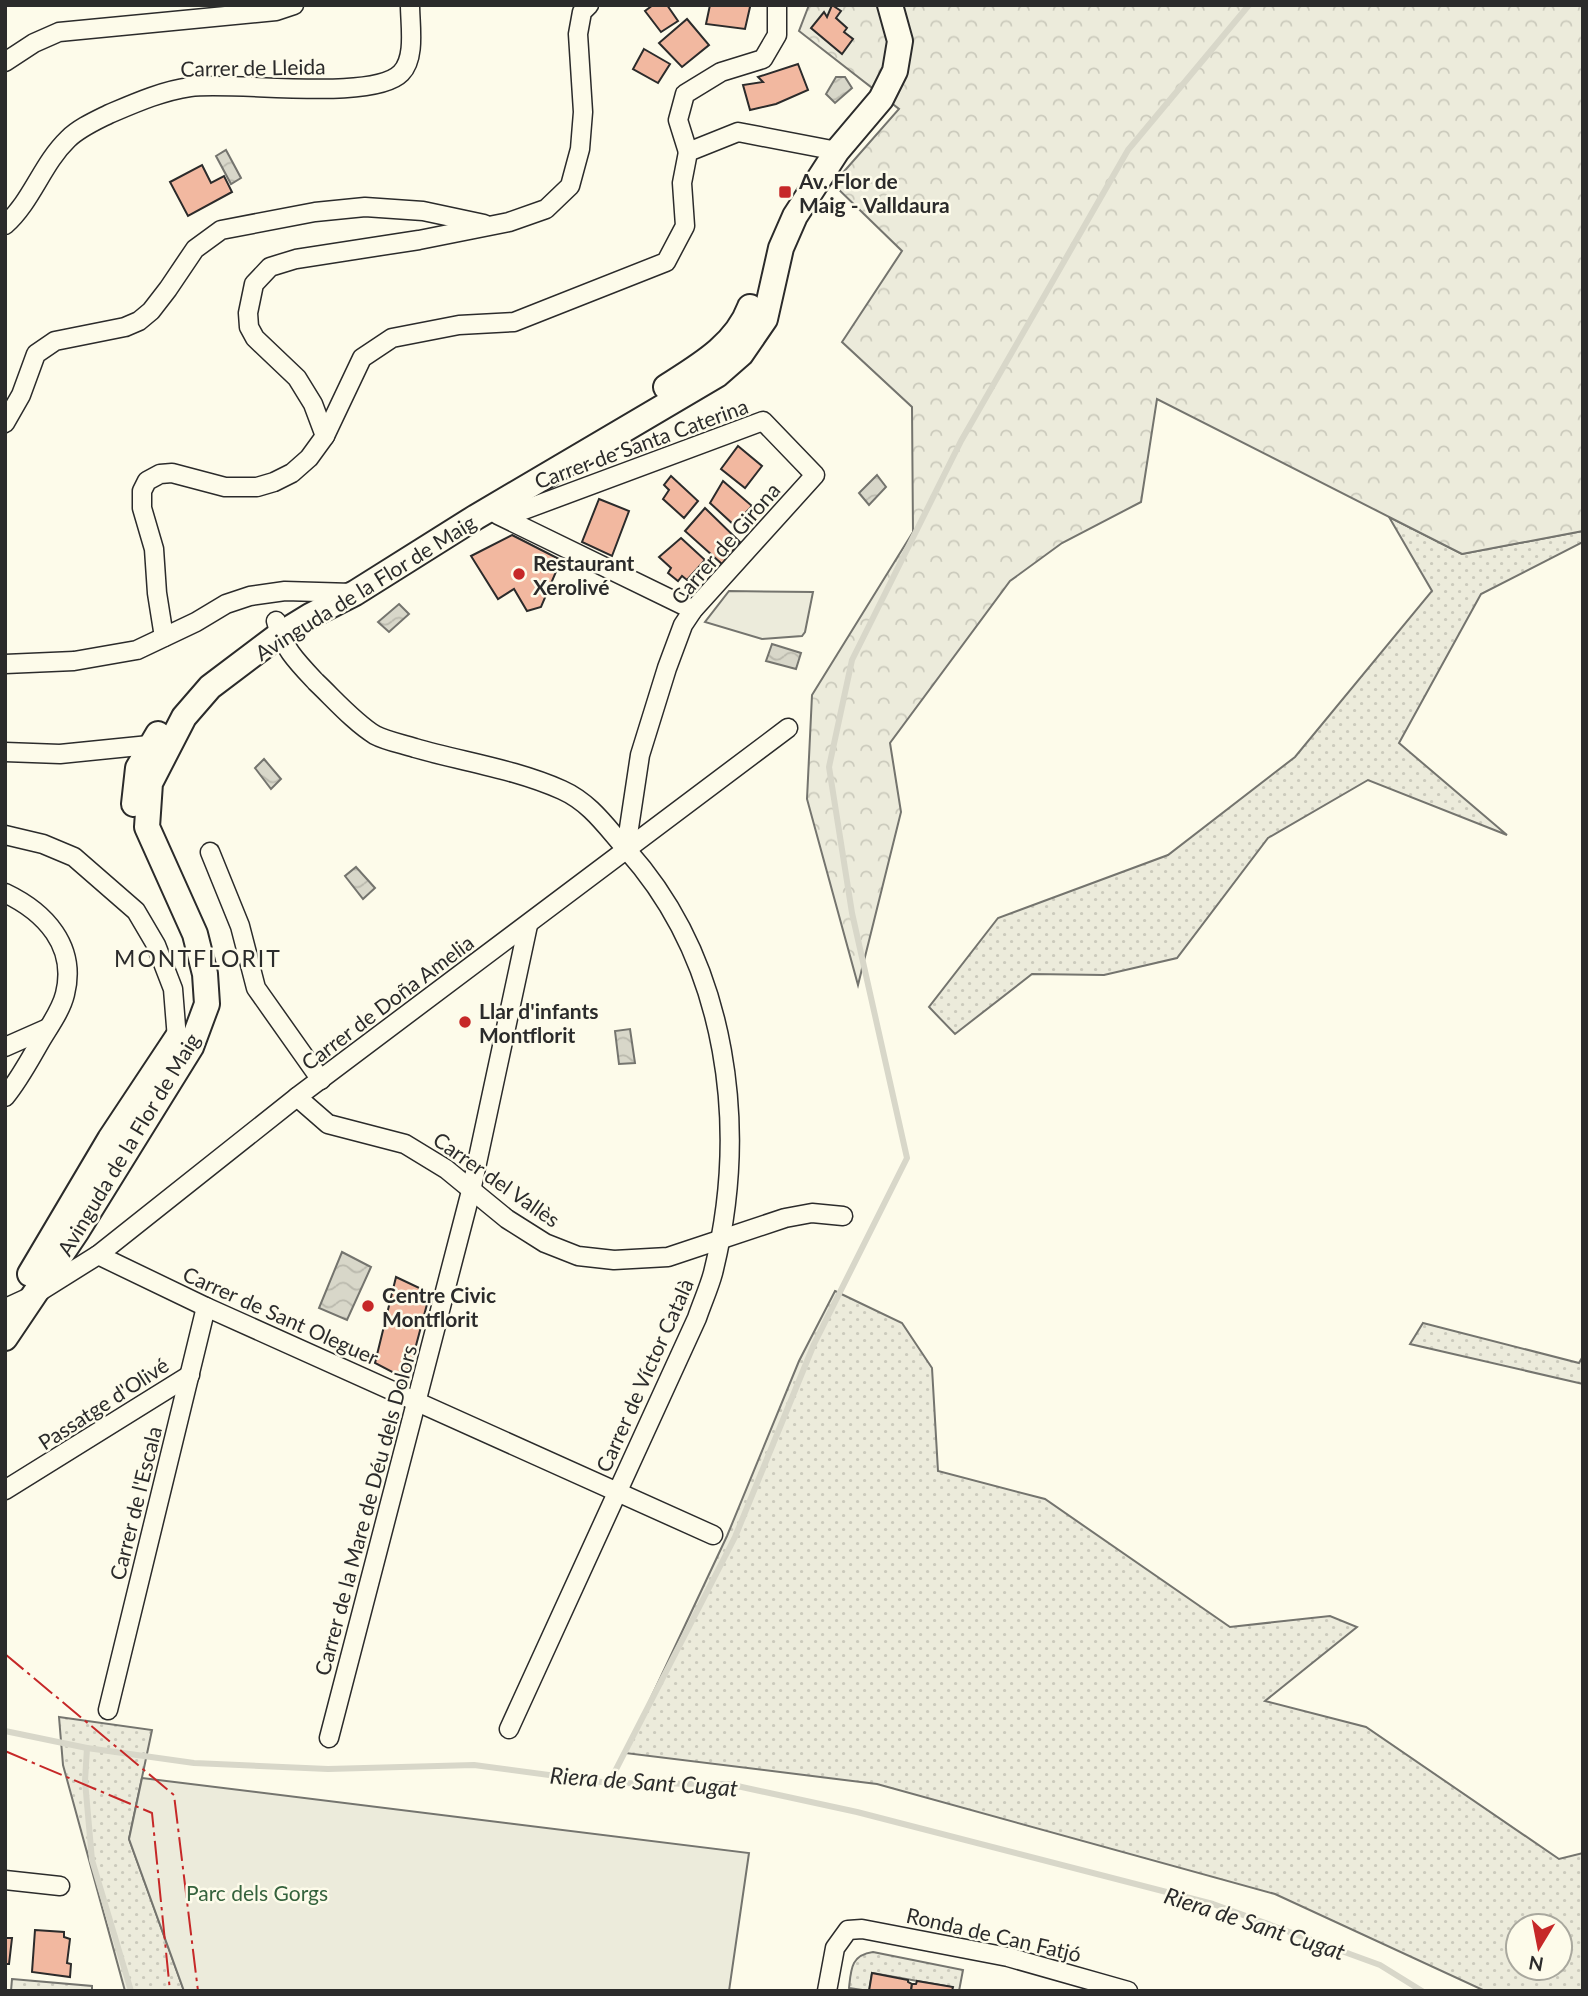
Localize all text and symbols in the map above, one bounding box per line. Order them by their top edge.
street label: Carrer de Lleida [180,53,326,81]
place label: Av. Flor de Maig - Valldaura [798,168,950,217]
marker: Av. Flor de Maig - Valldaura [777,184,793,200]
street label: Carrer de Santa Caterina [531,393,751,493]
street label: Carrer de Girona [665,477,785,609]
street label: Avinguda de la Flor de Maig [250,509,480,665]
place label: Restaurant Xerolivé [533,550,635,599]
marker: Restaurant Xerolivé [511,566,527,582]
street label: Carrer de Doña Amelia [296,929,478,1075]
district label: MONTFLORIT [114,944,282,972]
place label: Llar d'infants Montflorit [479,998,599,1047]
marker: Llar d'infants Montflorit [457,1014,473,1030]
street label: Avinguda de la Flor de Maig [52,1028,204,1260]
street label: Carrer del Vallès [429,1126,565,1232]
street label: Carrer de Sant Oleguer [179,1261,383,1370]
street label: Carrer de Víctor Català [590,1274,698,1476]
place label: Centre Civic Montflorit [382,1282,496,1331]
marker: Centre Civic Montflorit [360,1298,376,1314]
street label: Carrer de la Mare de Déu dels Dolors [309,1342,421,1678]
street label: Passatge d'Olivé [33,1352,173,1454]
street label: Carrer de l'Escala [104,1424,166,1582]
water label: Riera de Sant Cugat [549,1760,739,1802]
park label: Parc dels Gorgs [186,1880,328,1905]
water label: Riera de Sant Cugat [1161,1881,1349,1965]
street label: Ronda de Can Fatjó [904,1902,1084,1966]
north arrow [1504,1912,1574,1982]
text: N [1527,1952,1545,1977]

